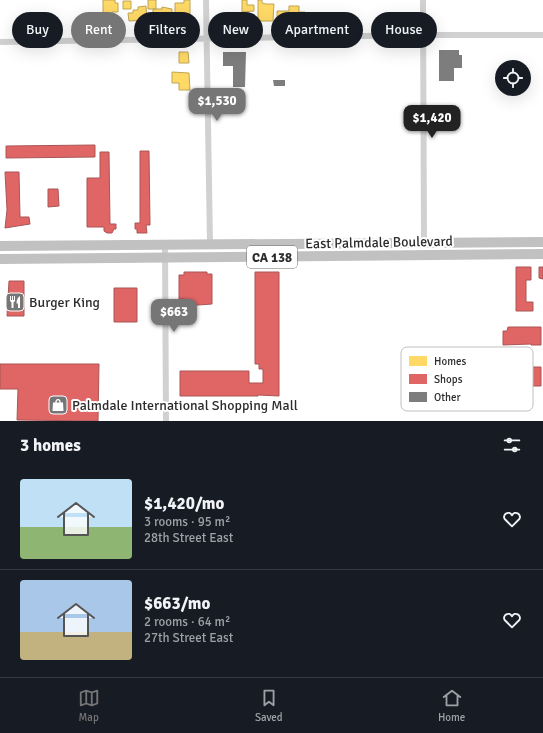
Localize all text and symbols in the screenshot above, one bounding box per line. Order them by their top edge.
chip: Buy [12,12,63,48]
chip: Rent [71,12,126,48]
chip: Filters [134,12,200,48]
chip: New [208,12,263,48]
chip: Apartment [271,12,363,48]
chip: House [371,12,437,48]
map controls [495,60,531,96]
button: locate [495,60,531,96]
pin: $1,530 [184,88,250,122]
text: $1,530 [198,93,236,109]
pin: $1,420 [399,105,465,139]
text: $1,420 [413,110,451,126]
street label: East Palmdale Boulevard [305,233,453,252]
road number: CA 138 [247,246,297,268]
restaurant icon: Burger King [4,291,26,313]
place label: Burger King [29,294,100,311]
pin: $663 [150,299,198,333]
text: $663 [160,304,188,320]
legend [401,347,533,411]
text: Homes [434,355,466,368]
text: Shops [434,373,463,386]
text: Other [434,391,461,404]
shop icon: Palmdale International Shopping Mall [47,394,69,416]
place label: Palmdale International Shopping Mall [72,397,298,414]
icon: filters [501,434,523,456]
text: 3 homes [20,435,81,456]
text: $1,420/mo [144,493,224,514]
icon: home [52,495,100,543]
icon: heart [501,508,523,530]
text: 3 rooms · 95 m² [144,514,230,530]
text: 28th Street East [144,530,233,546]
text: $663/mo [144,593,210,614]
icon: home [52,596,100,644]
icon: heart [501,609,523,631]
text: 2 rooms · 64 m² [144,614,230,630]
text: 27th Street East [144,630,233,646]
tab: Map [78,687,100,724]
tab: Saved [255,687,283,724]
tab: Home [438,687,465,724]

